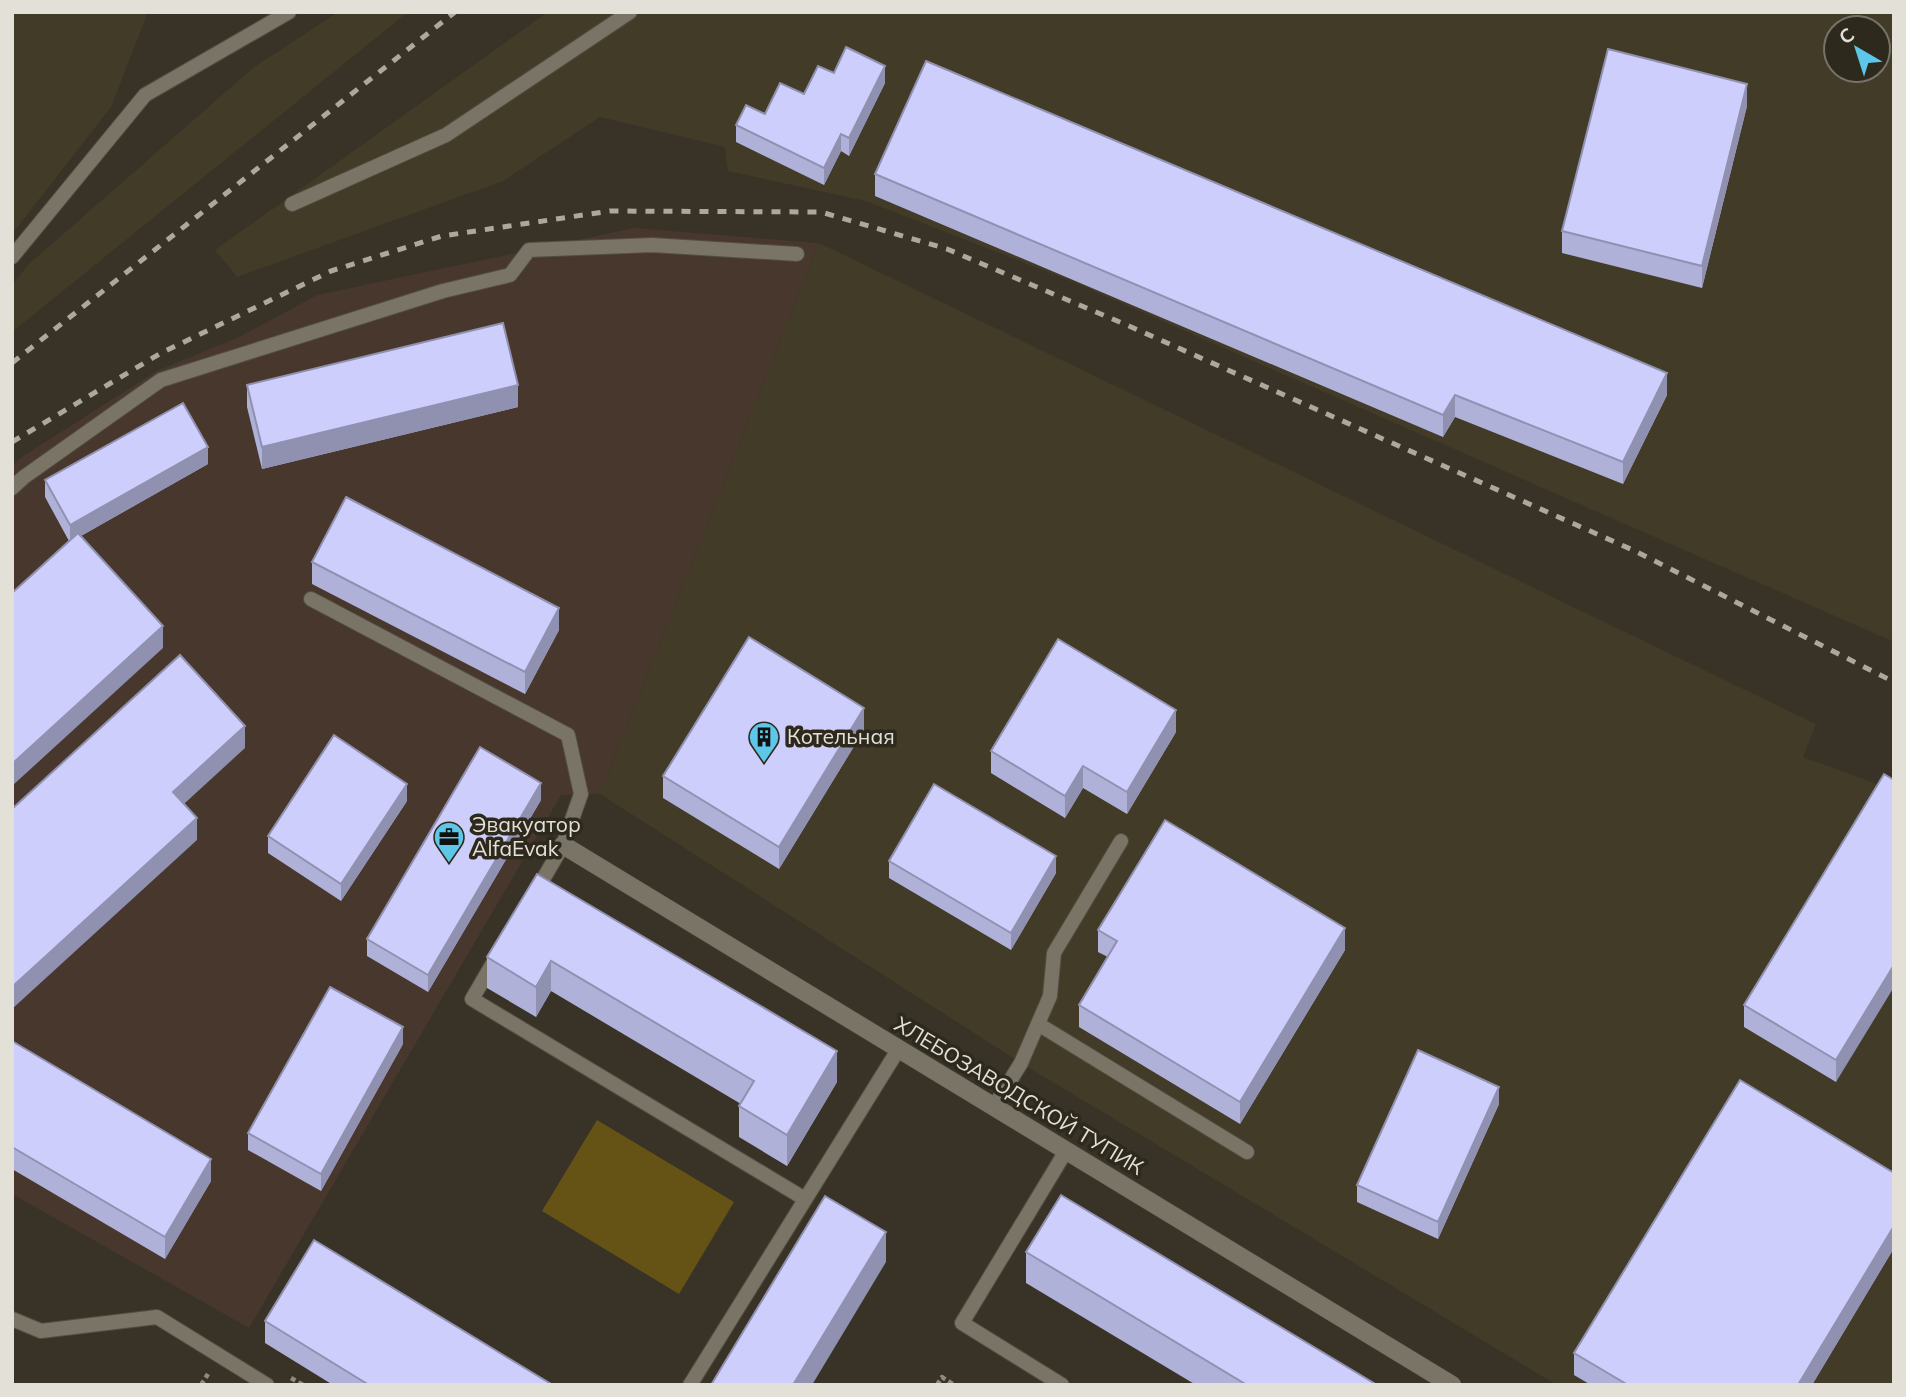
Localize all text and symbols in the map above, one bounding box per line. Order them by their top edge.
north arrow [1822,14,1892,84]
text: С [1834,22,1859,49]
building icon: Котельная [747,720,781,764]
place label: Котельная [787,723,895,749]
place label: Эвакуатор AlfaEvak [472,811,581,861]
office icon: Эвакуатор AlfaEvak [432,820,466,864]
street label: ХЛЕБОЗАВОДСКОЙ ТУПИК [890,1010,1149,1180]

